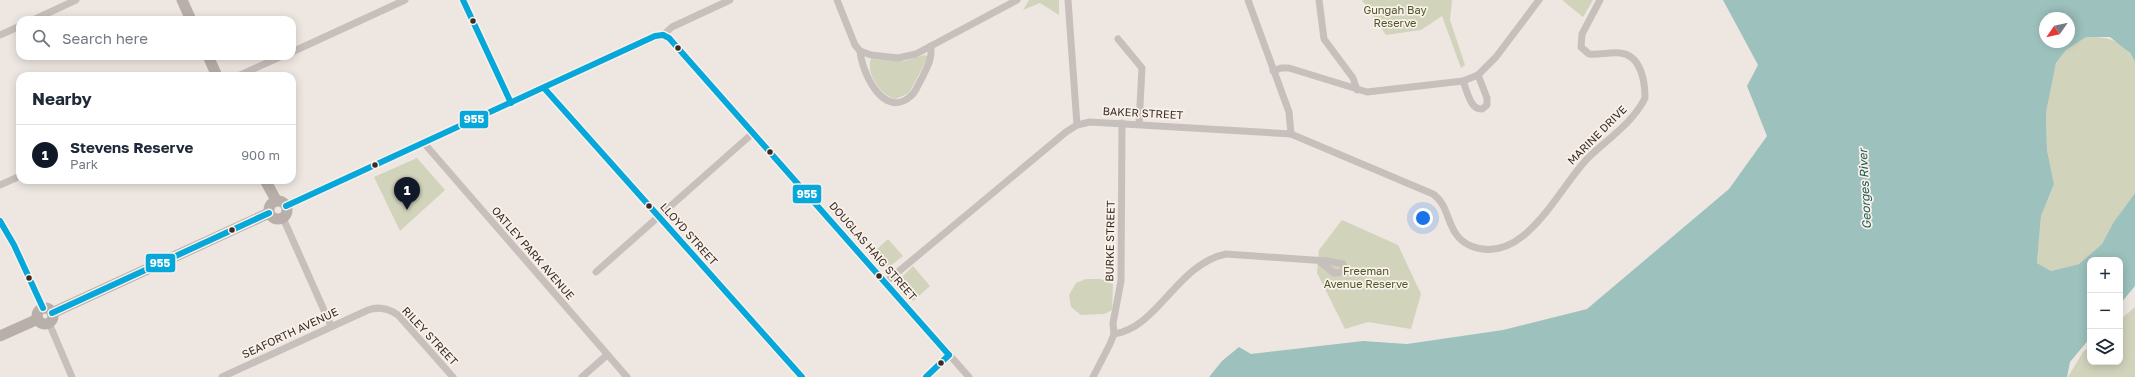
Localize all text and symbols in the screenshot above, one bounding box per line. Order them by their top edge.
park label: Gungah Bay Reserve [1363,3,1427,29]
north arrow [2039,12,2075,48]
search box [16,16,296,60]
unlabelled marker [468,16,478,26]
icon: search [30,27,52,49]
text: Search here [62,29,148,47]
unlabelled marker [673,43,683,53]
text: Nearby [32,88,92,109]
street label: MARINE DRIVE [1564,102,1629,167]
street label: BAKER STREET [1102,104,1184,121]
line badge: 955 [459,110,489,129]
text: 955 [464,112,484,125]
text: Stevens Reserve [70,138,193,156]
water label: Georges River [1855,146,1874,230]
text: 1 [42,147,48,163]
text: 900 m [241,147,280,163]
unlabelled marker [765,147,775,157]
text: Park [70,156,98,172]
unlabelled marker [370,160,380,170]
pin: 1 [394,177,420,210]
line badge: 955 [792,184,822,204]
text: 955 [797,187,817,200]
street label: DOUGLAS HAIG STREET [827,199,920,303]
street label: LLOYD STREET [658,200,721,267]
street label: BURKE STREET [1102,200,1117,282]
unlabelled marker [644,201,654,211]
street label: OATLEY PARK AVENUE [489,203,578,302]
your location [1413,208,1433,228]
unlabelled marker [227,225,237,235]
line badge: 955 [145,253,176,273]
text: 955 [150,256,170,269]
map controls [2087,257,2123,365]
button: + [2087,257,2123,293]
park label: Freeman Avenue Reserve [1324,264,1408,290]
unlabelled marker [874,271,884,281]
unlabelled marker [24,273,34,283]
button: − [2087,293,2123,329]
street label: SEAFORTH AVENUE [240,304,340,361]
street label: RILEY STREET [400,304,461,368]
button: layers [2087,329,2123,365]
unlabelled marker [936,358,946,368]

